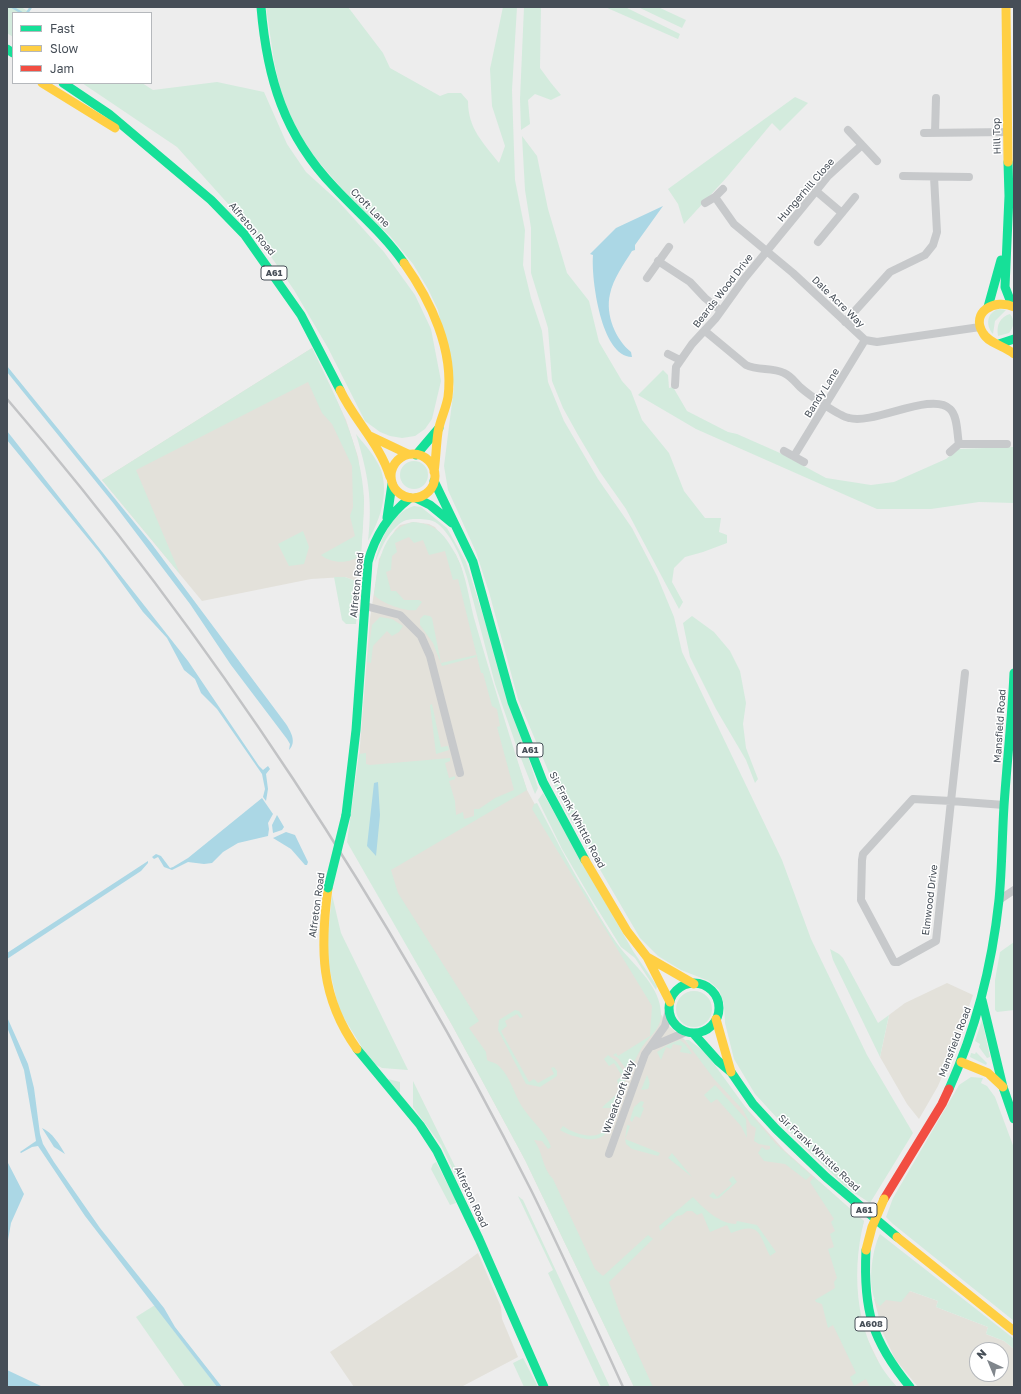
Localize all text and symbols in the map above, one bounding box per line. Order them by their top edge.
legend [12,12,152,84]
text: Fast [50,21,75,36]
text: Slow [50,41,78,56]
text: Jam [50,61,74,76]
street label: Hill Top [990,117,1004,155]
street label: Hungerhill Close [775,156,837,224]
street label: Croft Lane [348,186,392,230]
street label: Alfreton Road [226,200,278,258]
street label: Beards Wood Drive [690,252,756,330]
road number: A61 [261,266,287,280]
street label: Dale Acre Way [809,274,867,330]
street label: Bandy Lane [802,366,842,420]
street label: Alfreton Road [348,552,366,618]
street label: Mansfield Road [991,689,1009,763]
road number: A61 [517,743,543,757]
street label: Sir Frank Whittle Road [546,770,608,870]
street label: Elmwood Drive [920,864,940,936]
street label: Alfreton Road [306,872,328,938]
street label: Mansfield Road [936,1005,974,1079]
street label: Wheatcroft Way [600,1059,638,1135]
street label: Sir Frank Whittle Road [776,1112,862,1194]
street label: Alfreton Road [452,1165,490,1229]
road number: A61 [851,1203,877,1217]
road number: A608 [855,1317,887,1331]
north arrow [969,1342,1009,1382]
text: N [973,1346,989,1361]

